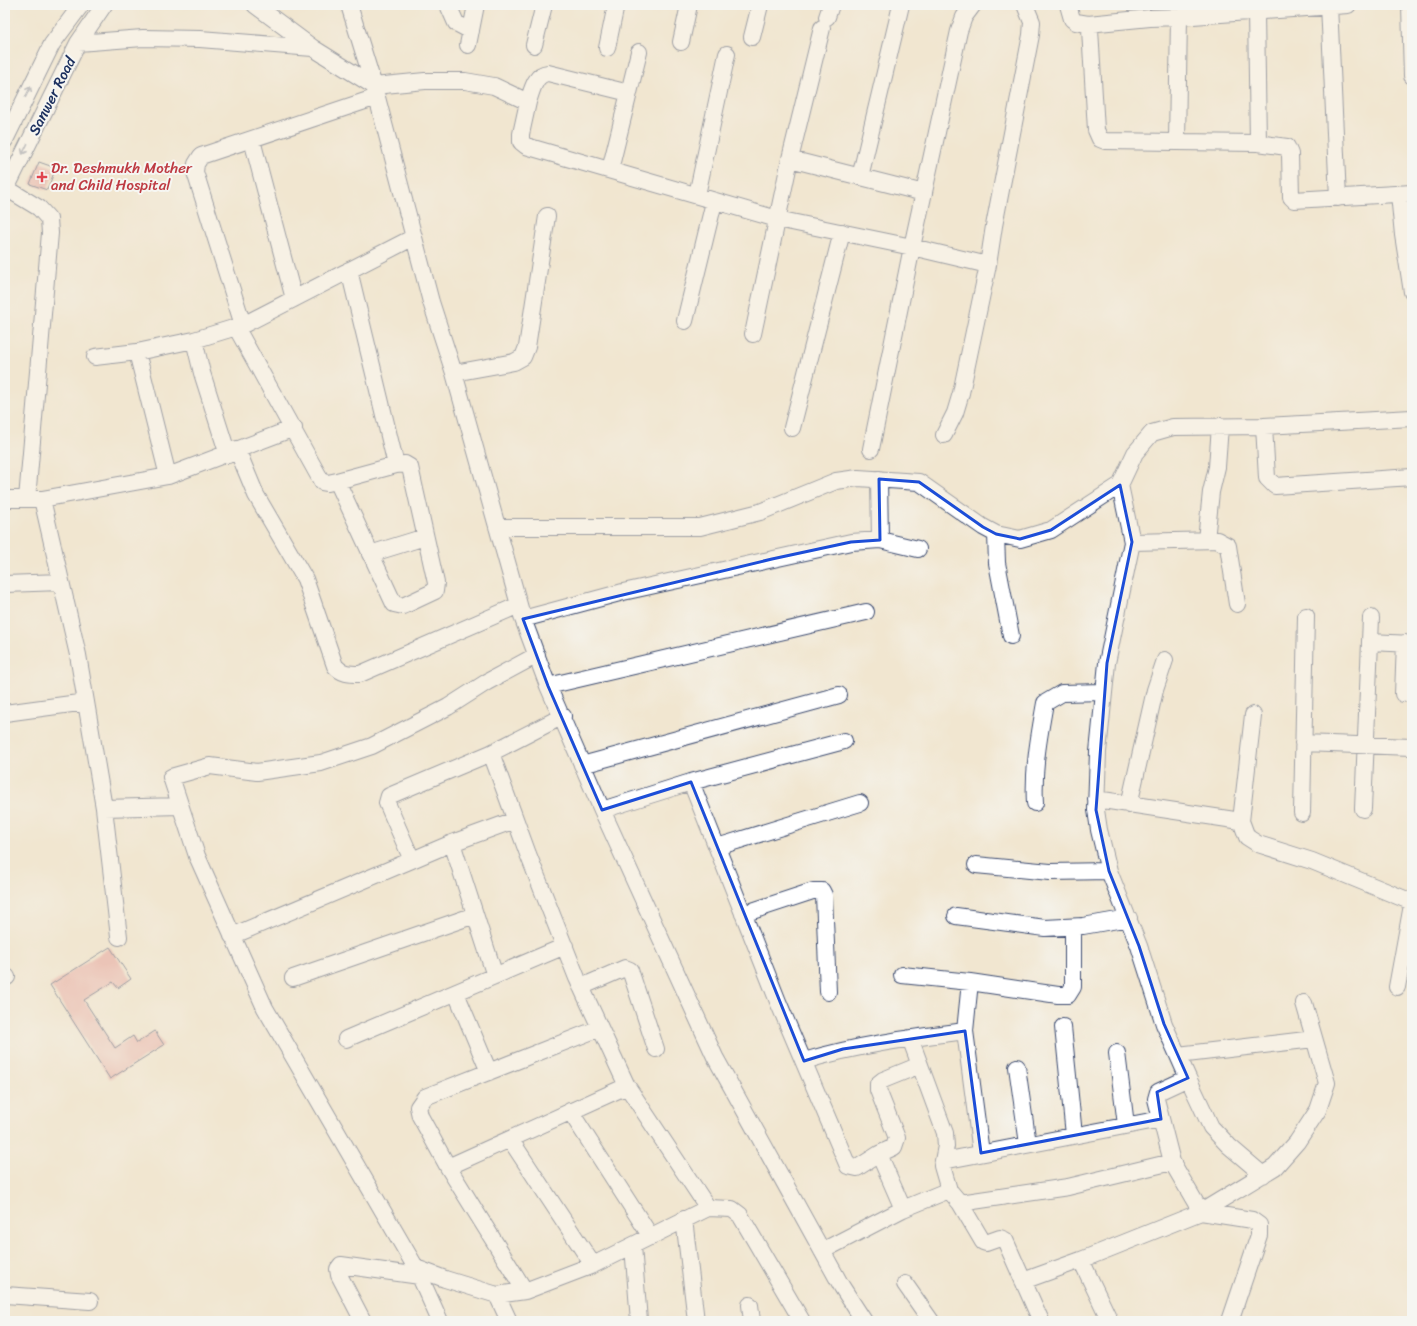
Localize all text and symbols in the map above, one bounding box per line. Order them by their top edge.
street label: Sanwer Road [21,51,83,140]
one-way arrow [25,86,32,98]
one-way arrow [21,143,28,155]
place label: Dr. Deshmukh Mother and Child Hospital [51,155,193,198]
marker: Dr. Deshmukh Mother and Child Hospital [36,171,48,183]

